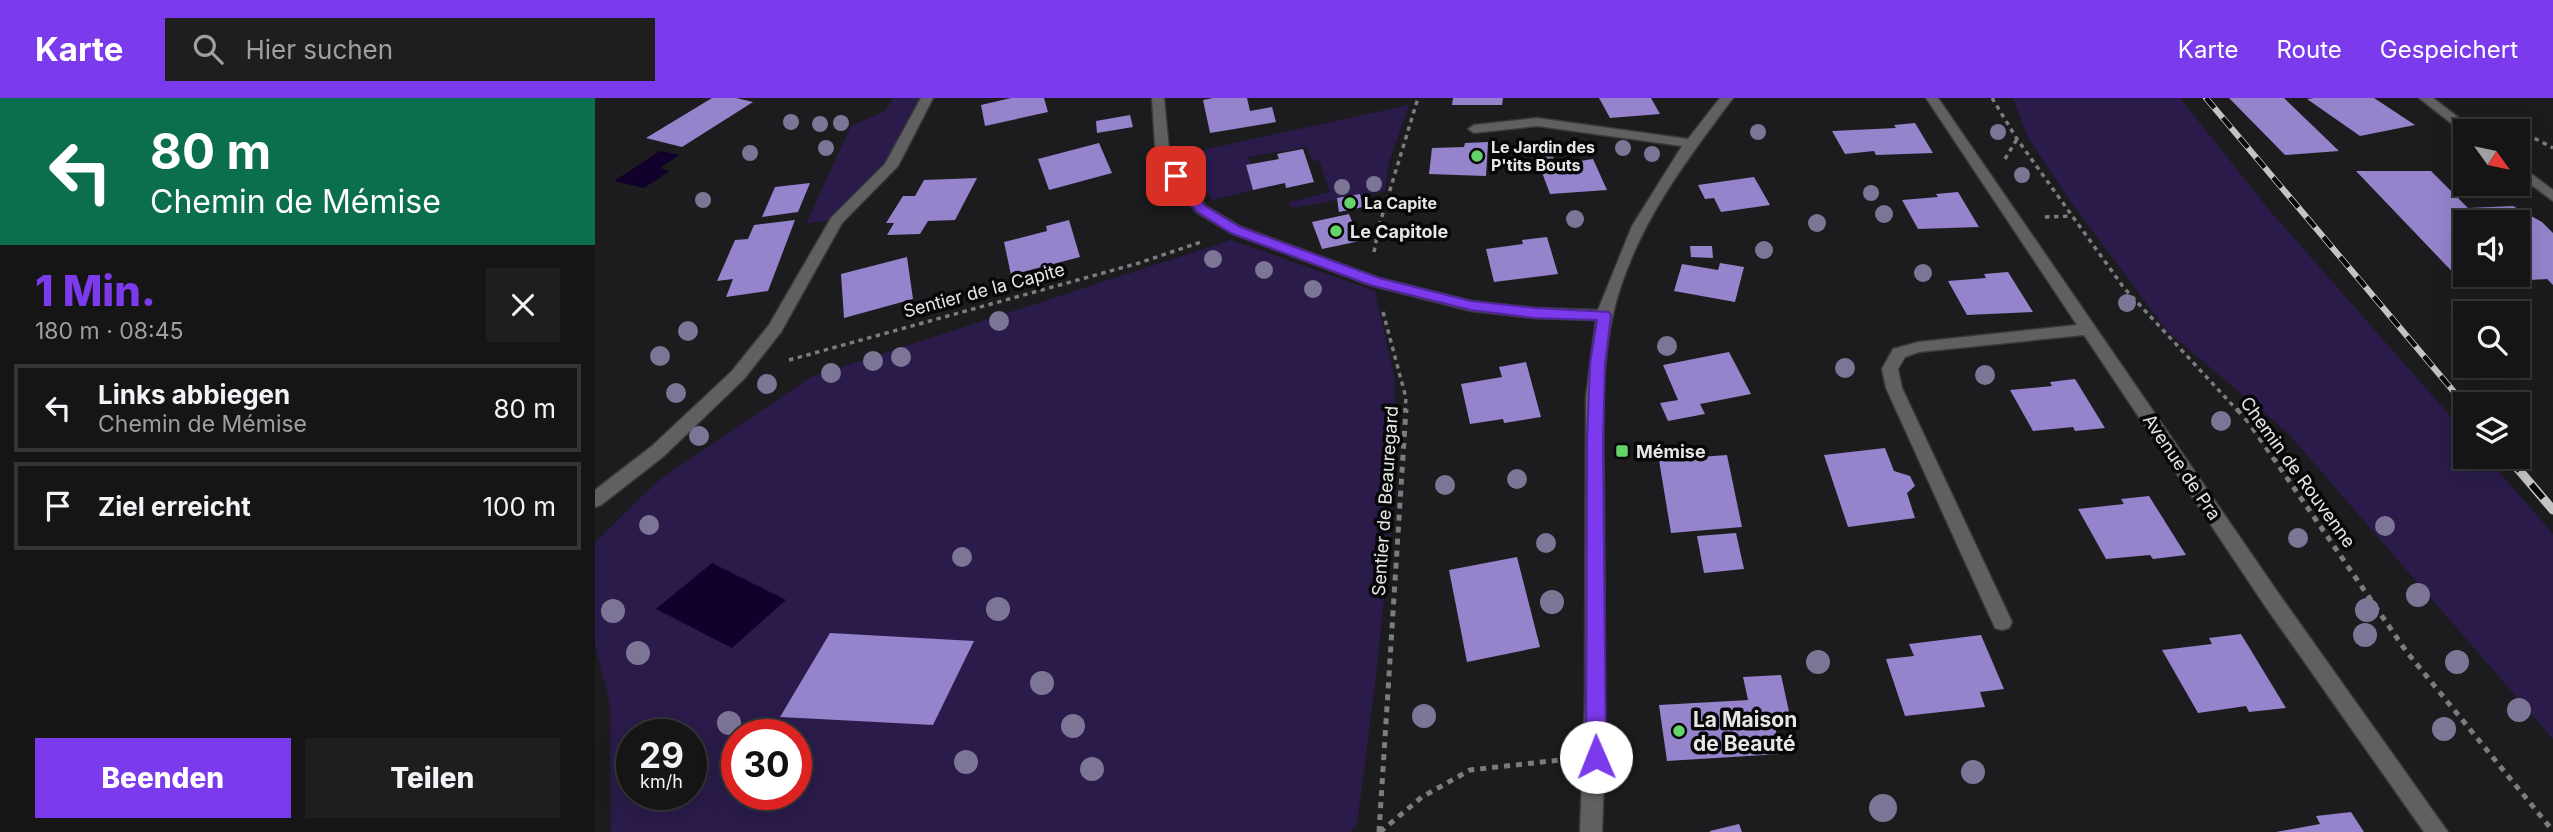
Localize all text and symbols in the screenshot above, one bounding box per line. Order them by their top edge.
search box [165,18,655,81]
text: Karte [35,29,123,69]
icon: search [189,30,227,68]
text: Hier suchen [245,34,393,65]
text: Karte [2178,35,2238,64]
text: Route [2276,35,2342,64]
text: Gespeichert [2380,35,2518,64]
north arrow [2453,119,2531,196]
map controls [2453,119,2530,469]
text: 80 m [150,122,271,181]
icon: left [35,126,126,217]
place label: Le Jardin des P'tits Bouts [1491,137,1595,175]
pin [1146,146,1206,206]
marker: Le Jardin des P'tits Bouts [1469,148,1485,164]
icon: arrive [1157,157,1195,195]
text: Chemin de Mémise [150,182,441,221]
place label: La Capite [1364,193,1437,213]
marker: La Capite [1342,195,1358,211]
button: sound [2453,210,2530,287]
place label: Le Capitole [1350,221,1448,242]
marker: Le Capitole [1328,223,1344,239]
street label: Sentier de la Capite [901,258,1067,322]
text: 1 Min. [35,265,156,316]
button: close [486,268,560,342]
button: search [2453,301,2530,378]
text: 180 m · 08:45 [35,317,183,345]
text: Links abbiegen [98,379,290,410]
icon: left [39,389,77,427]
street label: Chemin de Rouvenne [2236,392,2360,552]
button: layers [2453,392,2530,469]
text: 80 m [493,393,556,424]
street label: Sentier de Beauregard [1368,405,1402,597]
text: Chemin de Mémise [98,410,307,438]
street label: Avenue de Pra [2139,410,2225,524]
place label: Mémise [1636,441,1706,462]
marker: Mémise [1614,443,1630,459]
icon: arrive [39,487,77,525]
text: Ziel erreicht [98,491,251,522]
text: 100 m [483,491,556,522]
place label: La Maison de Beauté [1693,707,1797,756]
speed limit sign: 30 [721,719,812,810]
position arrow [1559,720,1633,794]
marker: La Maison de Beauté [1671,723,1687,739]
text: 29 [639,734,684,776]
button: Beenden [35,738,291,818]
button: Teilen [305,738,560,818]
text: km/h [640,771,683,792]

